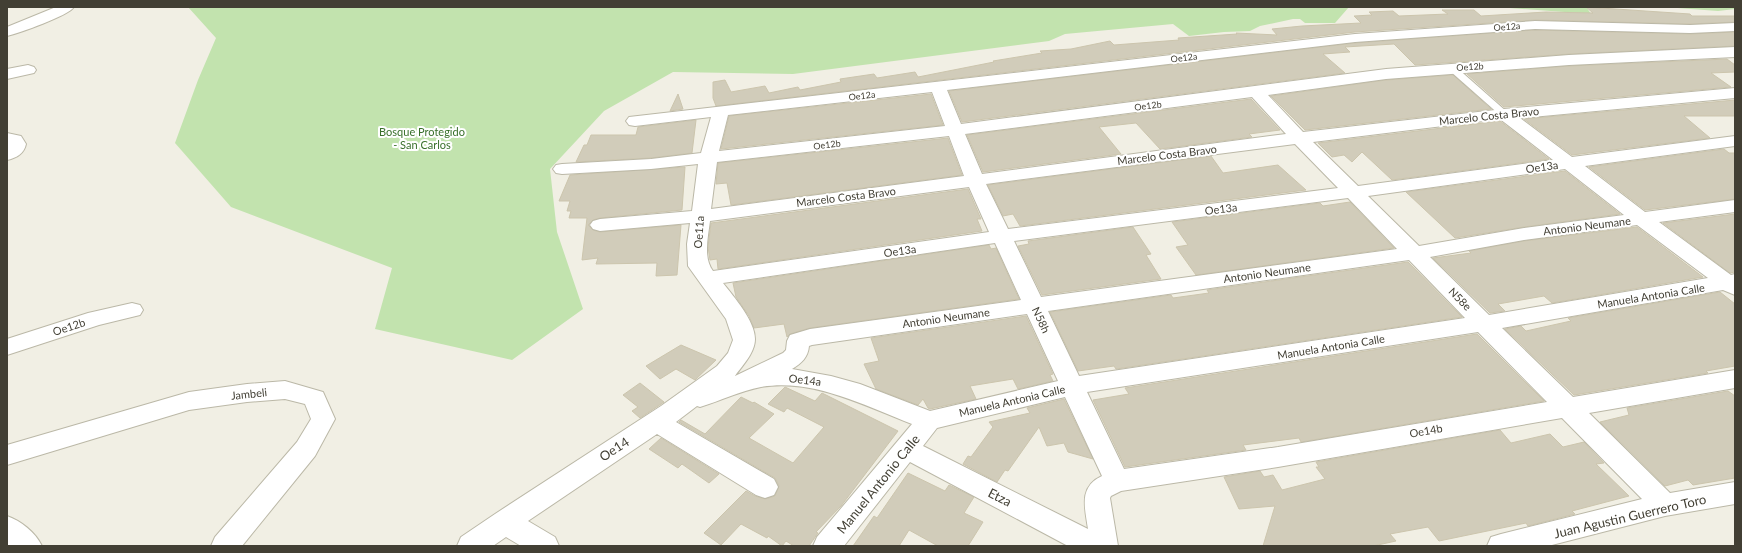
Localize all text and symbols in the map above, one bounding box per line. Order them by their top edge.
street label: Oe12a [1493,20,1521,33]
street label: Oe12a [1170,50,1198,65]
street label: Oe12b [1456,60,1484,73]
street label: Oe12a [848,89,876,102]
street label: Oe12b [1134,98,1162,113]
street label: Marcelo Costa Bravo [1438,104,1540,127]
park label: Bosque Protegido - San Carlos [379,125,465,151]
street label: Oe12b [813,137,841,152]
street label: Marcelo Costa Bravo [1116,142,1218,167]
street label: Oe13a [1525,158,1559,175]
street label: Marcelo Costa Bravo [795,184,897,209]
street label: Oe13a [1204,200,1238,217]
street label: Antonio Neumane [1542,214,1632,237]
street label: Oe11a [691,215,706,249]
street label: Oe13a [883,242,917,259]
street label: Antonio Neumane [1222,260,1312,285]
street label: Manuela Antonia Calle [1596,281,1706,310]
street label: N58e [1446,285,1475,313]
street label: Antonio Neumane [901,305,991,330]
street label: N58h [1030,305,1053,335]
street label: Oe12b [51,315,87,338]
street label: Manuela Antonia Calle [1276,332,1386,361]
street label: Oe14a [788,371,822,388]
street label: Manuela Antonia Calle [958,382,1066,419]
street label: Jambeli [230,385,268,402]
street label: Oe14b [1408,421,1444,440]
street label: Manuel Antonio Calle [833,431,923,537]
street label: Oe14 [596,433,632,465]
street label: Etza [986,484,1014,510]
street label: Juan Agustin Guerrero Toro [1552,491,1708,541]

